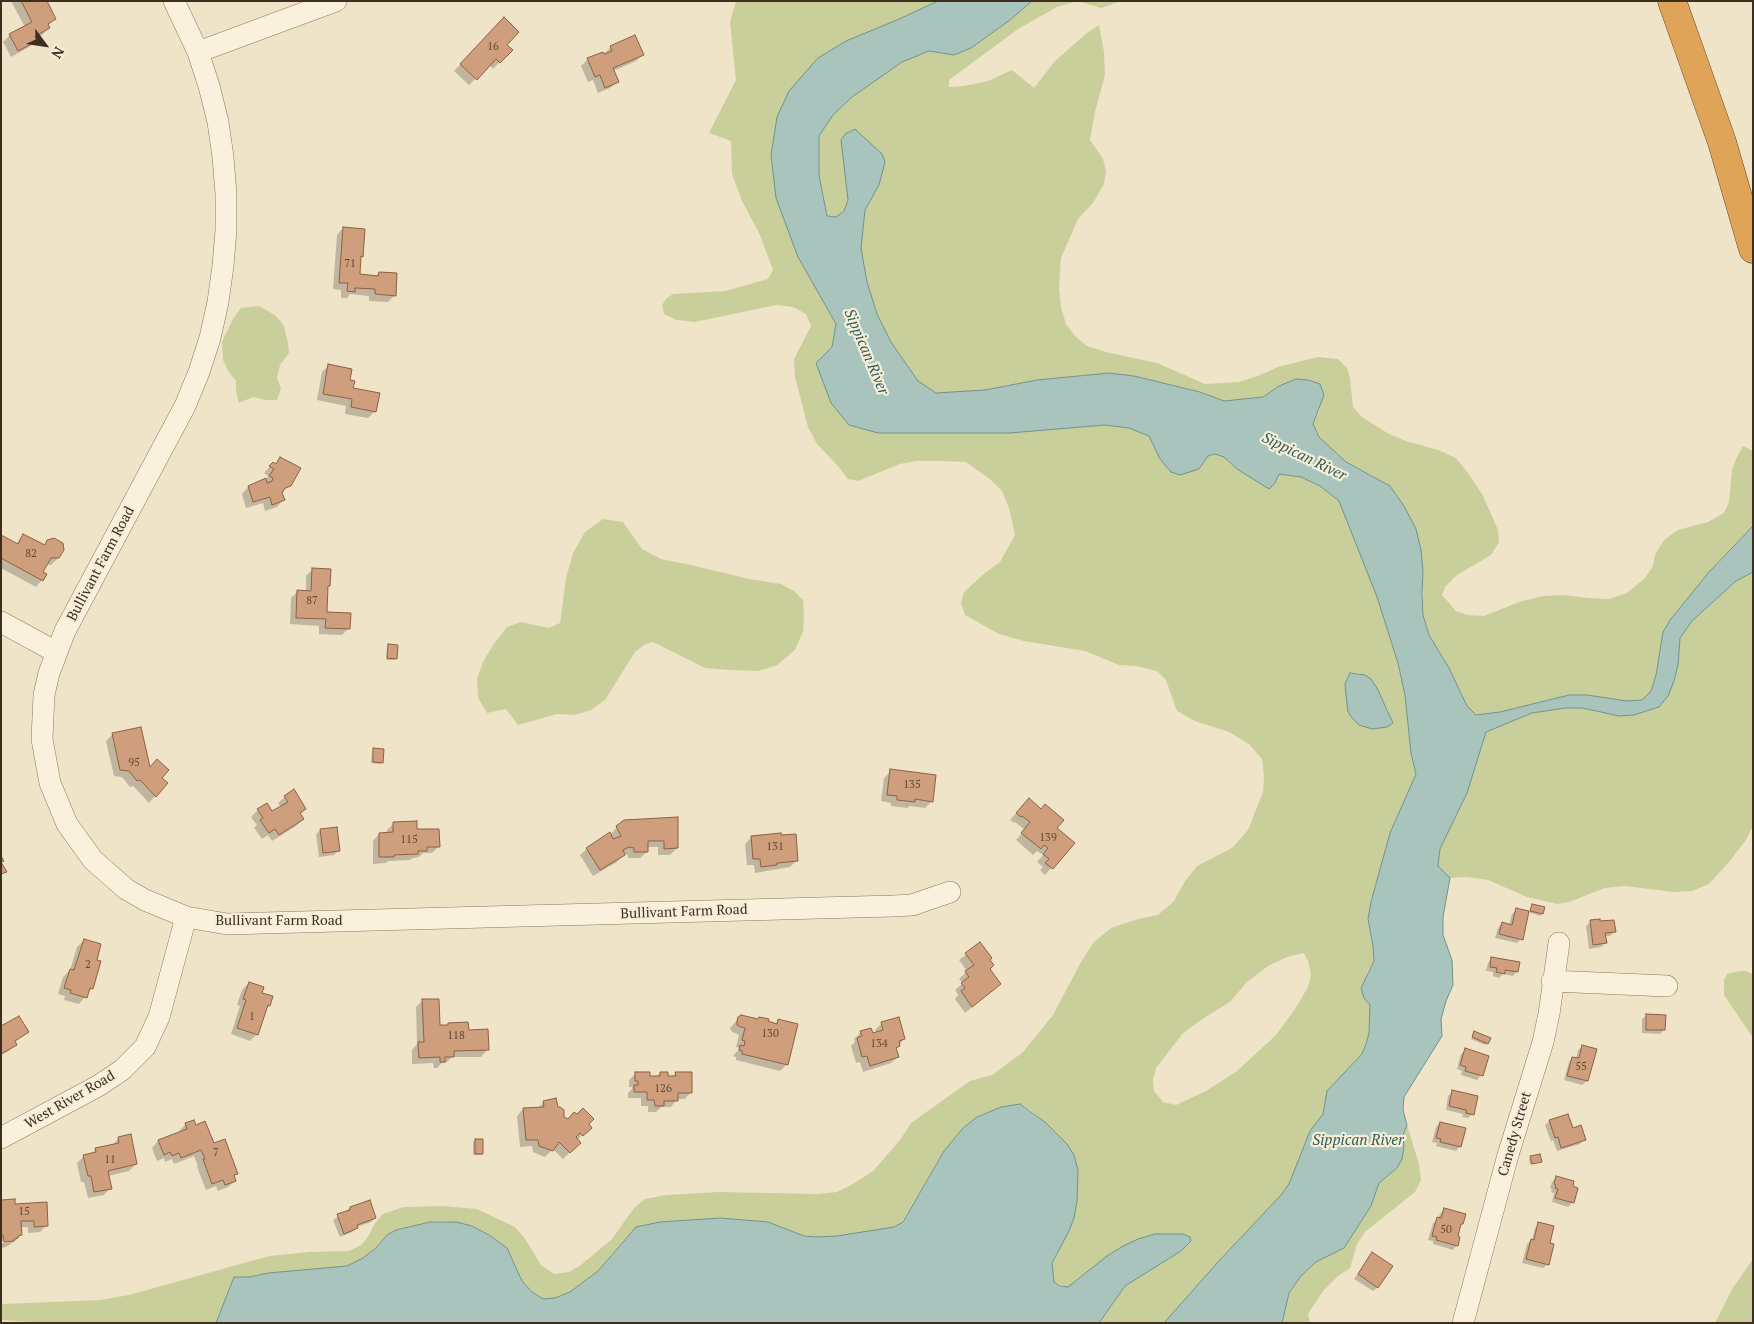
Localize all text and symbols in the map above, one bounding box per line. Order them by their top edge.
north arrow [20,20,70,70]
house number: 16 [487,40,499,54]
text: N [47,44,69,62]
house number: 71 [344,257,356,271]
water label: Sippican River [840,306,892,398]
water label: Sippican River [1259,429,1349,485]
street label: Bullivant Farm Road [64,504,138,624]
house number: 82 [25,547,37,561]
house number: 87 [306,594,318,608]
house number: 95 [128,756,140,770]
house number: 135 [903,778,921,792]
house number: 139 [1039,831,1057,845]
house number: 115 [400,833,418,847]
house number: 131 [766,840,784,854]
street label: Bullivant Farm Road [620,901,748,923]
street label: Bullivant Farm Road [215,913,343,929]
house number: 2 [85,958,91,972]
house number: 1 [249,1010,255,1024]
house number: 130 [761,1027,779,1041]
house number: 118 [447,1029,465,1043]
house number: 134 [870,1037,888,1051]
house number: 55 [1575,1060,1587,1074]
street label: West River Road [22,1068,118,1132]
house number: 126 [654,1082,672,1096]
street label: Canedy Street [1495,1090,1535,1178]
water label: Sippican River [1312,1132,1404,1150]
house number: 7 [213,1146,219,1160]
house number: 11 [104,1153,116,1167]
house number: 15 [18,1205,30,1219]
house number: 50 [1440,1223,1452,1237]

